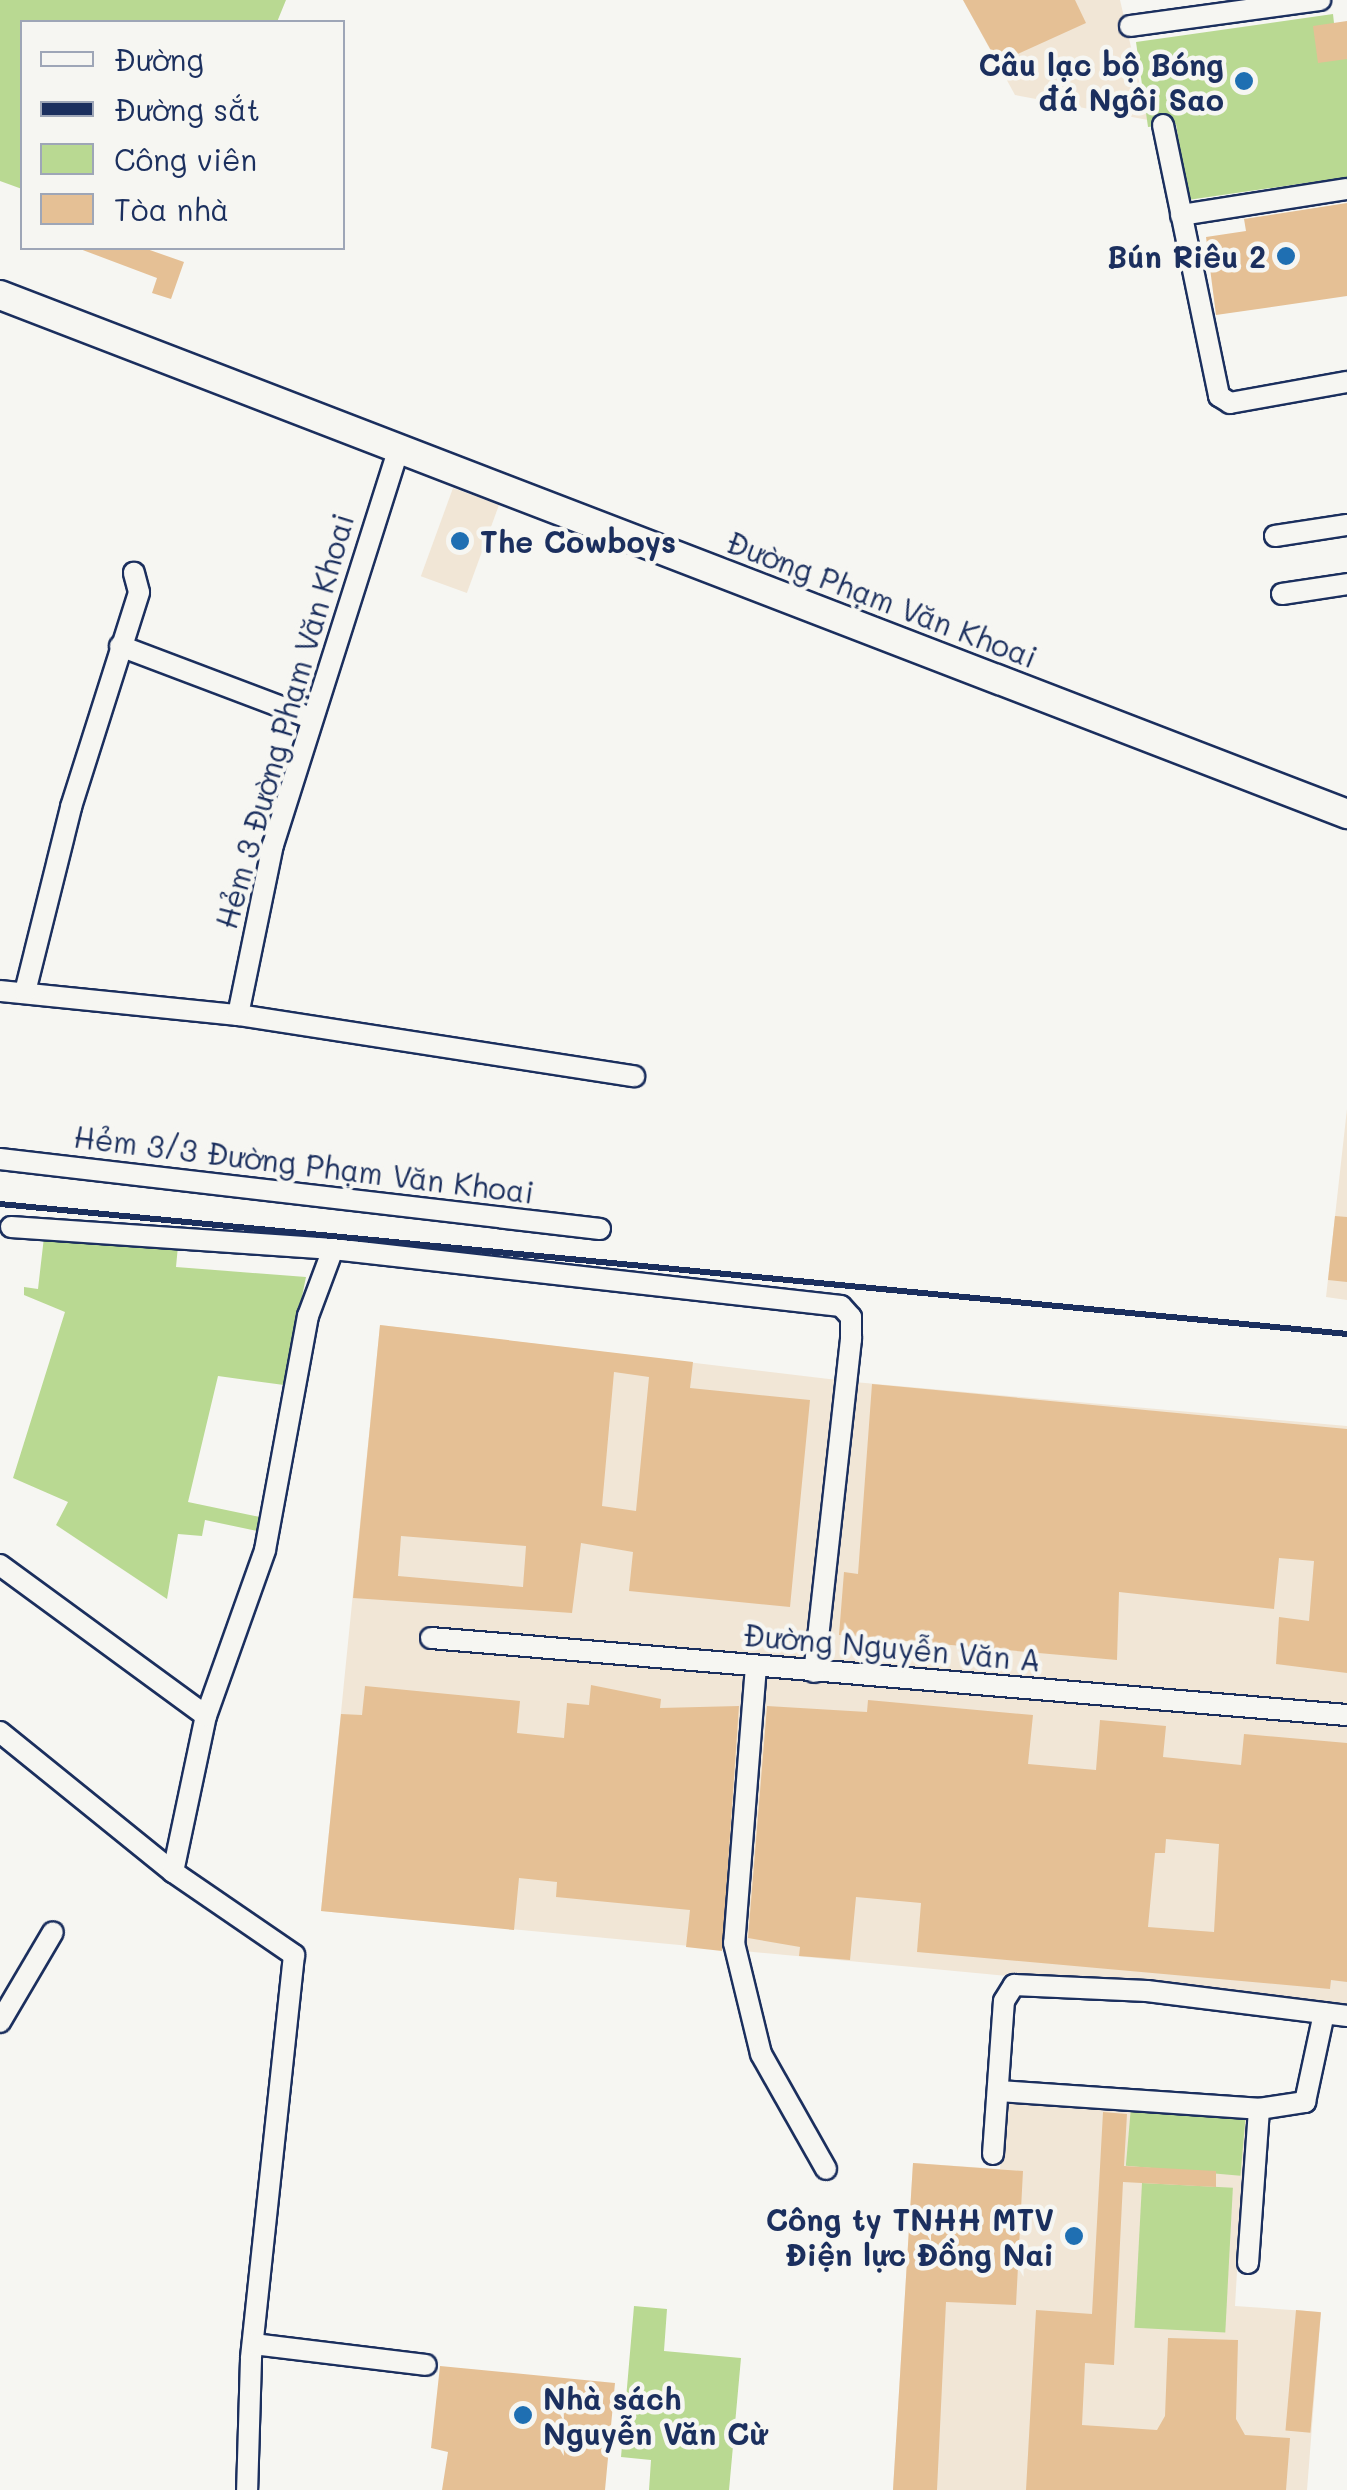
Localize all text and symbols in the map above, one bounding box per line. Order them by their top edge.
legend [20,20,345,250]
text: Đường [114,39,204,79]
place label: Câu lạc bộ Bóng đá Ngôi Sao [978,46,1224,116]
marker: Câu lạc bộ Bóng đá Ngôi Sao [1233,70,1255,92]
text: Đường sắt [114,89,260,129]
text: Công viên [114,139,257,179]
text: Tòa nhà [114,189,229,229]
place label: Bún Riêu 2 [1107,238,1266,274]
marker: Bún Riêu 2 [1275,245,1297,267]
street label: Hẻm 3 Đường Phạm Văn Khoai [207,509,361,933]
place label: The Cowboys [480,523,676,559]
street label: Đường Phạm Văn Khoai [722,523,1042,675]
marker: The Cowboys [449,530,471,552]
street label: Hẻm 3/3 Đường Phạm Văn Khoai [72,1118,536,1210]
street label: Đường Nguyễn Văn A [742,1616,1042,1678]
place label: Công ty TNHH MTV Điện lực Đồng Nai [766,2201,1054,2272]
marker: Công ty TNHH MTV Điện lực Đồng Nai [1063,2225,1085,2247]
place label: Nhà sách Nguyễn Văn Cừ [543,2380,766,2450]
marker: Nhà sách Nguyễn Văn Cừ [512,2404,534,2426]

